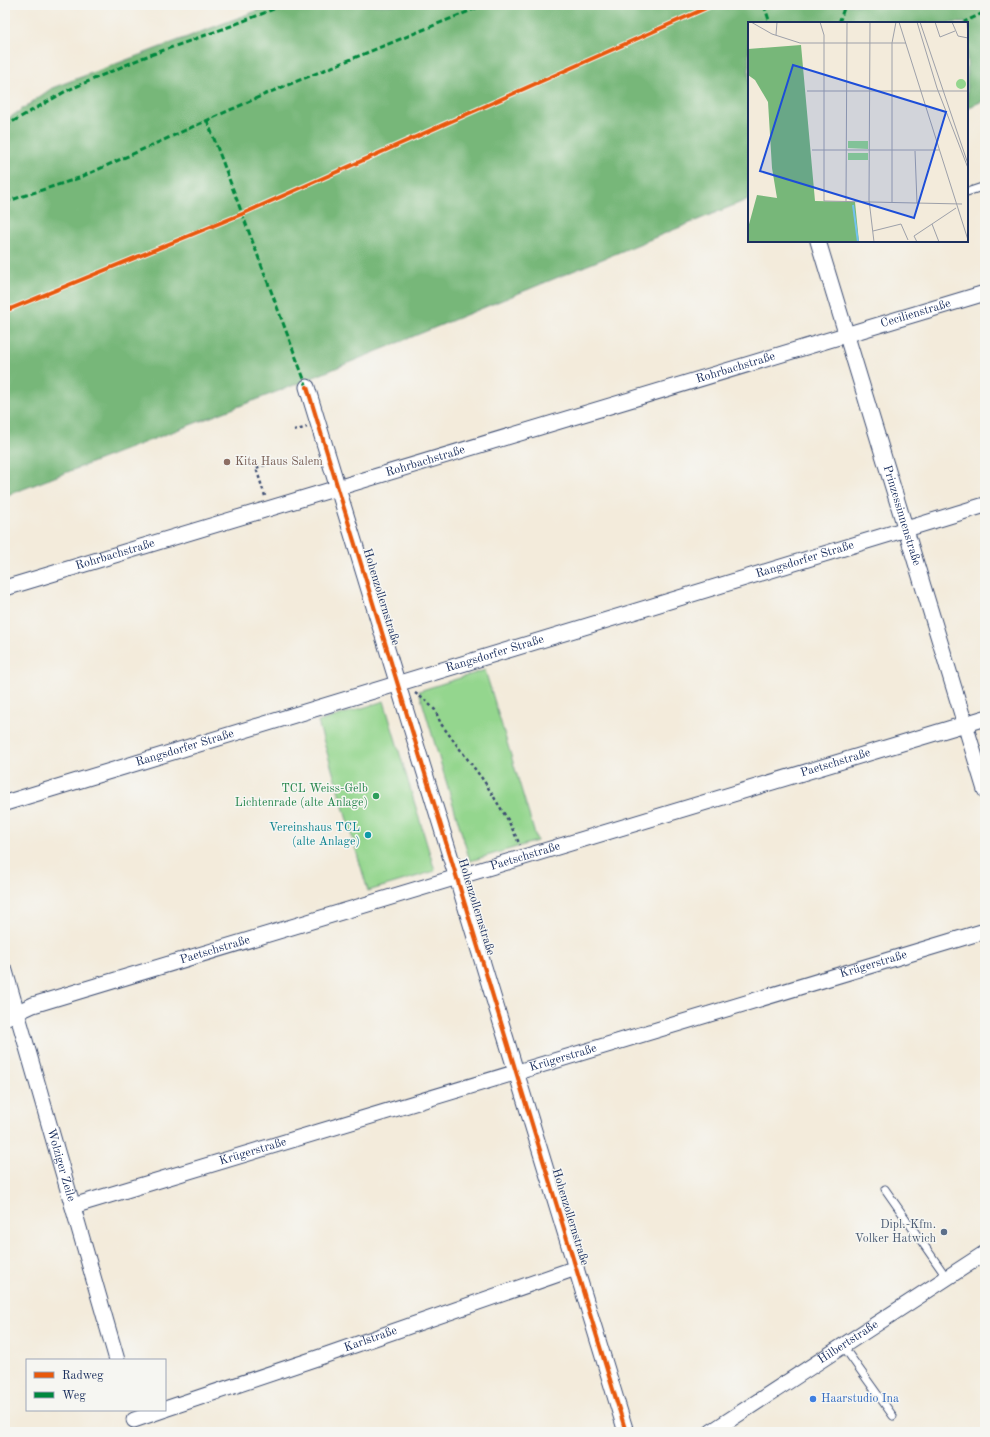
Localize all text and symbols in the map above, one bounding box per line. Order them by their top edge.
inset map [748,22,968,242]
street label: Cecilienstraße [879,298,953,330]
street label: Rohrbachstraße [695,350,777,386]
street label: Rohrbachstraße [384,444,467,479]
place label: Kita Haus Salem [235,456,323,468]
marker: Kita Haus Salem [222,457,232,467]
street label: Prinzessinnenstraße [881,464,923,568]
street label: Rohrbachstraße [74,537,157,572]
street label: Rangsdorfer Straße [754,539,856,580]
street label: Hohenzollernstraße [361,547,402,647]
street label: Rangsdorfer Straße [444,633,546,675]
street label: Rangsdorfer Straße [134,728,236,769]
street label: Paetschstraße [799,747,872,779]
place label: TCL Weiss-Gelb Lichtenrade (alte Anlage) [235,783,368,809]
marker: TCL Weiss-Gelb Lichtenrade (alte Anlage) [371,791,381,801]
place label: Vereinshaus TCL (alte Anlage) [269,822,360,848]
marker: Vereinshaus TCL (alte Anlage) [363,830,373,840]
street label: Paetschstraße [489,840,562,873]
street label: Hohenzollernstraße [456,857,497,957]
street label: Paetschstraße [179,934,252,966]
street label: Krügerstraße [838,949,909,980]
street label: Krügerstraße [528,1042,599,1074]
street label: Wolziger Zeile [45,1127,77,1203]
street label: Krügerstraße [218,1136,288,1167]
street label: Hohenzollernstraße [550,1167,591,1267]
place label: Dipl.-Kfm. Volker Hatwich [855,1219,936,1245]
marker: Dipl.-Kfm. Volker Hatwich [939,1227,949,1237]
street label: Hilbertstraße [816,1318,881,1366]
street label: Karlstraße [342,1325,399,1354]
legend [26,1359,166,1411]
text: Radweg [62,1370,104,1382]
text: Weg [62,1390,86,1402]
place label: Haarstudio Ina [821,1393,899,1405]
marker: Haarstudio Ina [808,1394,818,1404]

